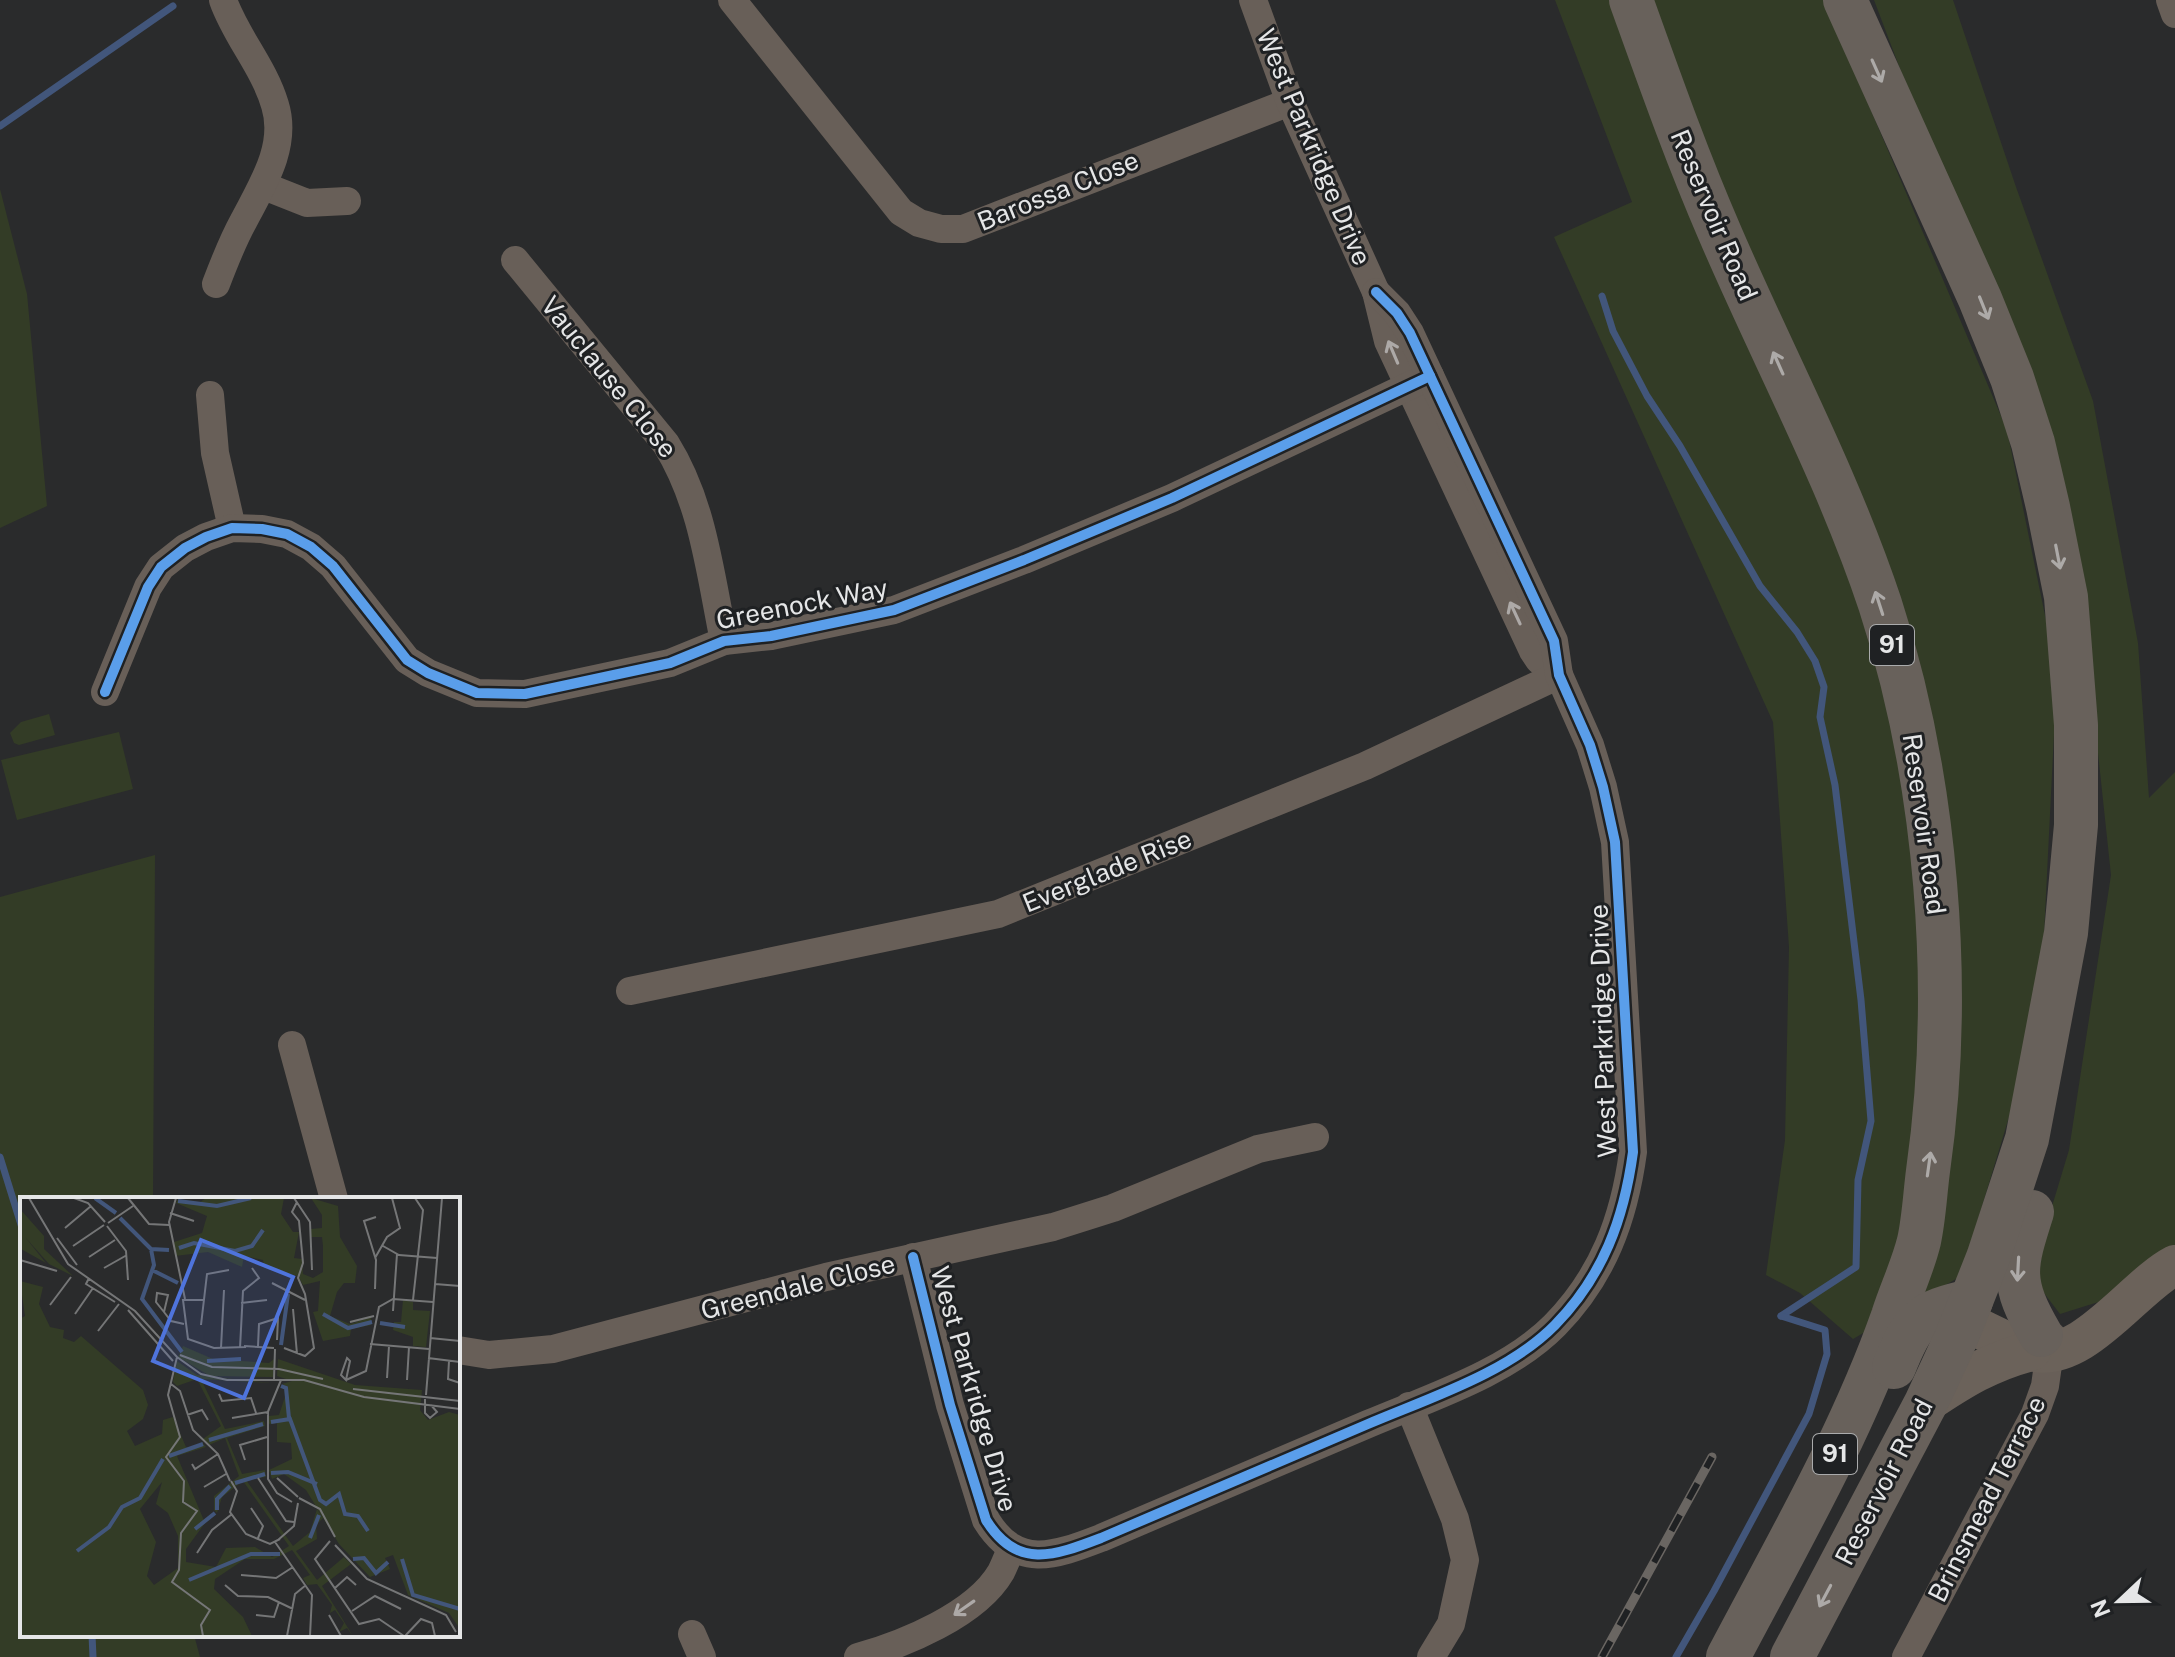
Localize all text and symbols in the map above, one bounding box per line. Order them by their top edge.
street label: West Parkridge Drive [1251,24,1378,270]
one-way arrow [1871,58,1886,83]
street label: Reservoir Road [1665,125,1764,305]
street label: Barossa Close [973,144,1143,237]
street label: Vauclause Close [535,290,684,464]
one-way arrow [1978,295,1992,320]
one-way arrow [1384,340,1399,365]
one-way arrow [1770,351,1785,375]
one-way arrow [2051,544,2066,569]
street label: Greenock Way [714,572,890,635]
one-way arrow [1870,590,1885,615]
one-way arrow [1507,601,1522,625]
road number: 91 [1870,625,1914,665]
street label: Reservoir Road [1896,731,1953,916]
street label: Everglade Rise [1018,823,1196,919]
street label: West Parkridge Drive [1583,904,1622,1158]
one-way arrow [1922,1152,1937,1177]
inset map [20,1197,460,1637]
street label: Greendale Close [698,1247,898,1326]
one-way arrow [2011,1255,2026,1282]
street label: West Parkridge Drive [925,1263,1024,1515]
street label: Brinsmead Terrace [1921,1391,2052,1607]
street label: Reservoir Road [1828,1393,1939,1570]
road number: 91 [1813,1434,1857,1474]
north arrow [2079,1561,2159,1641]
one-way arrow [1816,1584,1832,1607]
text: N [2085,1596,2116,1621]
one-way arrow [953,1600,975,1616]

